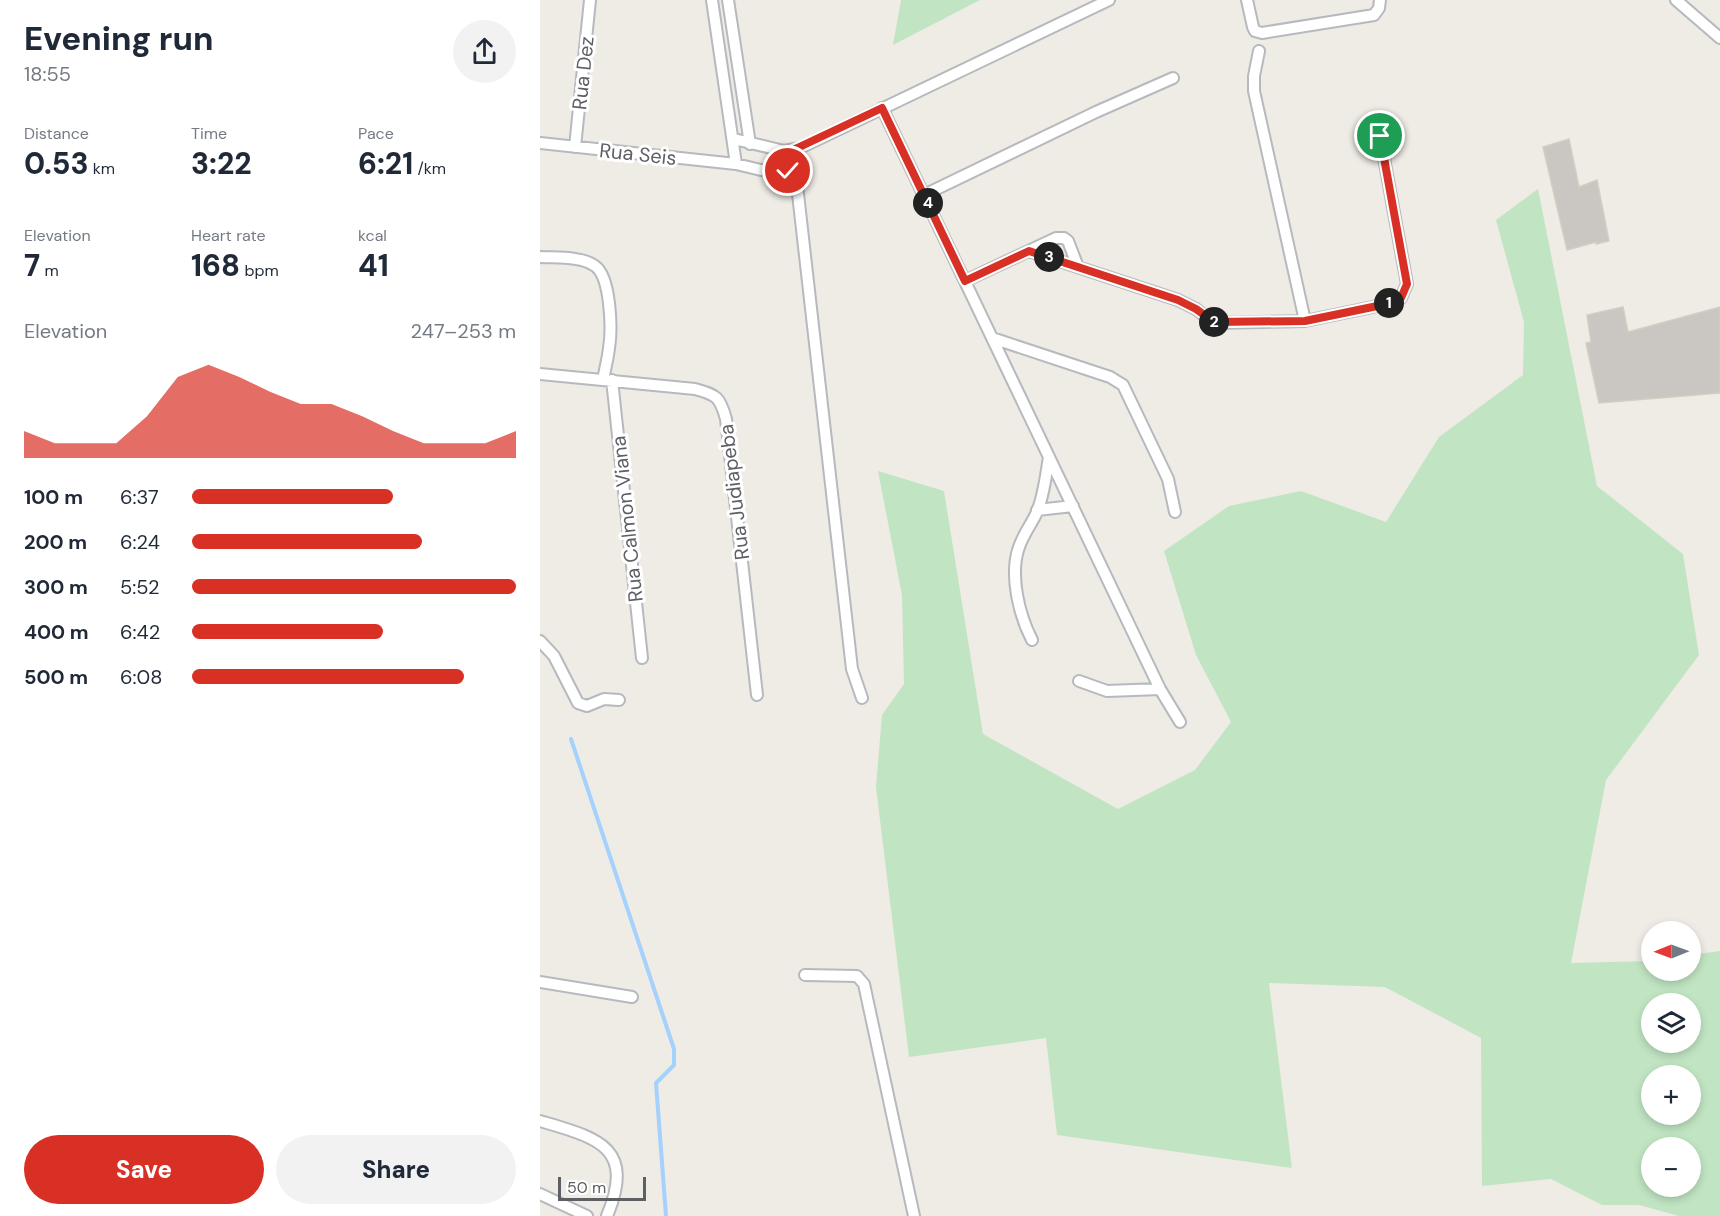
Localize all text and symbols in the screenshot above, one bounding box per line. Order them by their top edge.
text: Evening run [24,17,213,60]
button: share [453,20,516,83]
street label: Rua Dez [566,35,600,111]
text: 18:55 [24,61,71,87]
pin [1354,110,1405,161]
icon: arrive [1363,119,1396,152]
text: Distance [24,123,89,144]
text: Time [191,123,227,144]
text: Pace [358,123,394,144]
street label: Rua Seis [598,137,678,171]
text: 0.53 [24,144,89,183]
text: 3:22 [191,144,252,183]
text: 6:21 [358,144,413,183]
pin [762,145,813,196]
icon: check [771,154,804,187]
text: km [89,158,115,179]
text: /km [413,158,446,179]
pin: 4 [913,188,943,218]
text: 4 [923,192,933,213]
text: Elevation [24,225,91,246]
text: Heart rate [191,225,266,246]
text: kcal [358,225,387,246]
pin: 3 [1034,242,1064,272]
text: 7 [24,246,40,285]
text: 168 [191,246,240,285]
text: 41 [358,246,389,285]
text: 3 [1044,246,1054,267]
text: m [40,260,59,281]
text: bpm [240,260,279,281]
pin: 1 [1374,288,1404,318]
text: 1 [1386,292,1392,313]
pin: 2 [1199,307,1229,337]
text: 2 [1209,311,1219,332]
text: Elevation [24,318,107,344]
text: 247–253 m [411,318,516,344]
street label: Rua Judiapeba [713,423,755,561]
street label: Rua Calmon Viana [605,435,649,603]
text: 100 m [24,484,83,510]
text: 6:37 [120,484,159,510]
text: 200 m [24,529,87,555]
text: 6:24 [120,529,160,555]
text: 300 m [24,574,88,600]
text: 5:52 [120,574,160,600]
text: 400 m [24,619,89,645]
text: 6:42 [120,619,160,645]
text: 500 m [24,664,88,690]
text: 6:08 [120,664,162,690]
north arrow [1641,921,1701,981]
map controls [1641,921,1701,1197]
button: layers [1641,993,1701,1053]
button: + [1641,1065,1701,1125]
button: Save [24,1135,264,1204]
button: Share [276,1135,516,1204]
button: − [1641,1137,1701,1197]
scale bar [558,1174,646,1202]
text: 50 m [567,1177,606,1198]

